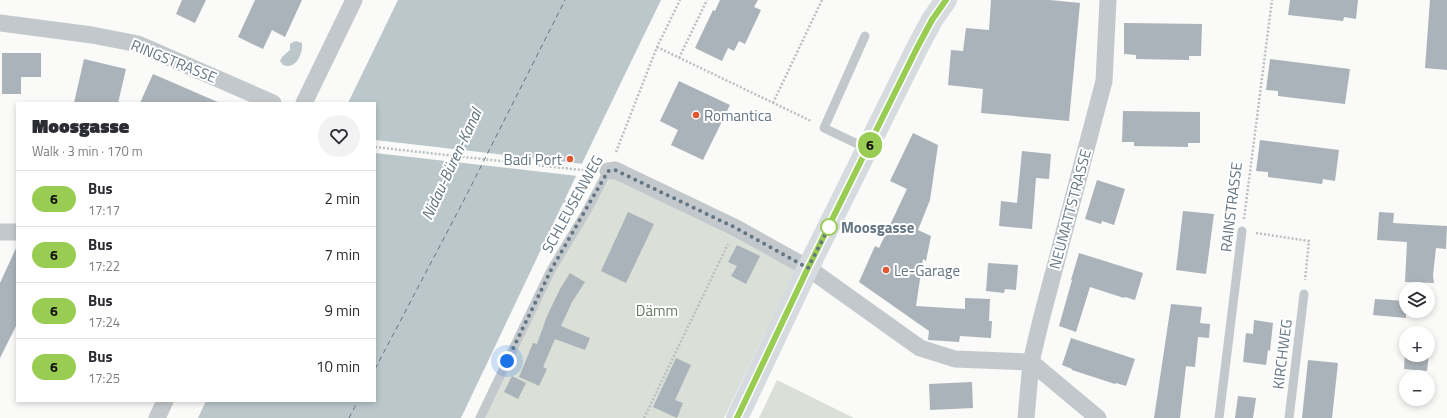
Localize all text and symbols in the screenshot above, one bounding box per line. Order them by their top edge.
street label: RINGSTRASSE [128,33,220,89]
water label: Nidau-Büren-Kanal [415,103,488,224]
place label: Romantica [704,104,772,127]
marker: Romantica [691,110,701,120]
text: Moosgasse [32,111,129,140]
button: heart [318,115,360,157]
line badge: 6 [857,132,883,158]
text: 6 [866,134,874,155]
text: Walk · 3 min · 170 m [32,141,143,161]
street label: NEUMATTSTRASSE [1043,146,1097,272]
place label: Badi Port [504,148,563,171]
street label: SCHLEUSENWEG [536,151,608,257]
marker: Badi Port [565,154,575,164]
street label: RAINSTRASSE [1214,161,1248,253]
text: Bus [88,177,113,200]
text: 2 min [324,187,360,210]
text: 6 [50,188,58,209]
text: 17:17 [88,200,120,220]
place label: Moosgasse [841,216,915,239]
marker: Moosgasse [820,218,838,236]
text: Bus [88,233,113,256]
text: 7 min [324,243,360,266]
text: 6 [50,244,58,265]
text: 17:22 [88,256,120,276]
place label: Le-Garage [894,259,960,282]
marker: Le-Garage [881,265,891,275]
map controls [1399,282,1435,406]
button: layers [1399,282,1435,318]
text: Bus [88,289,113,312]
text: 9 min [324,299,360,322]
park label: Dämm [636,299,678,322]
text: 6 [50,300,58,321]
text: 17:24 [88,312,120,332]
street label: KIRCHWEG [1266,318,1298,390]
button: + [1399,326,1435,362]
text: Bus [88,345,113,368]
your location [497,351,517,371]
text: 10 min [316,355,360,378]
text: 6 [50,356,58,377]
text: 17:25 [88,368,120,388]
button: − [1399,370,1435,406]

